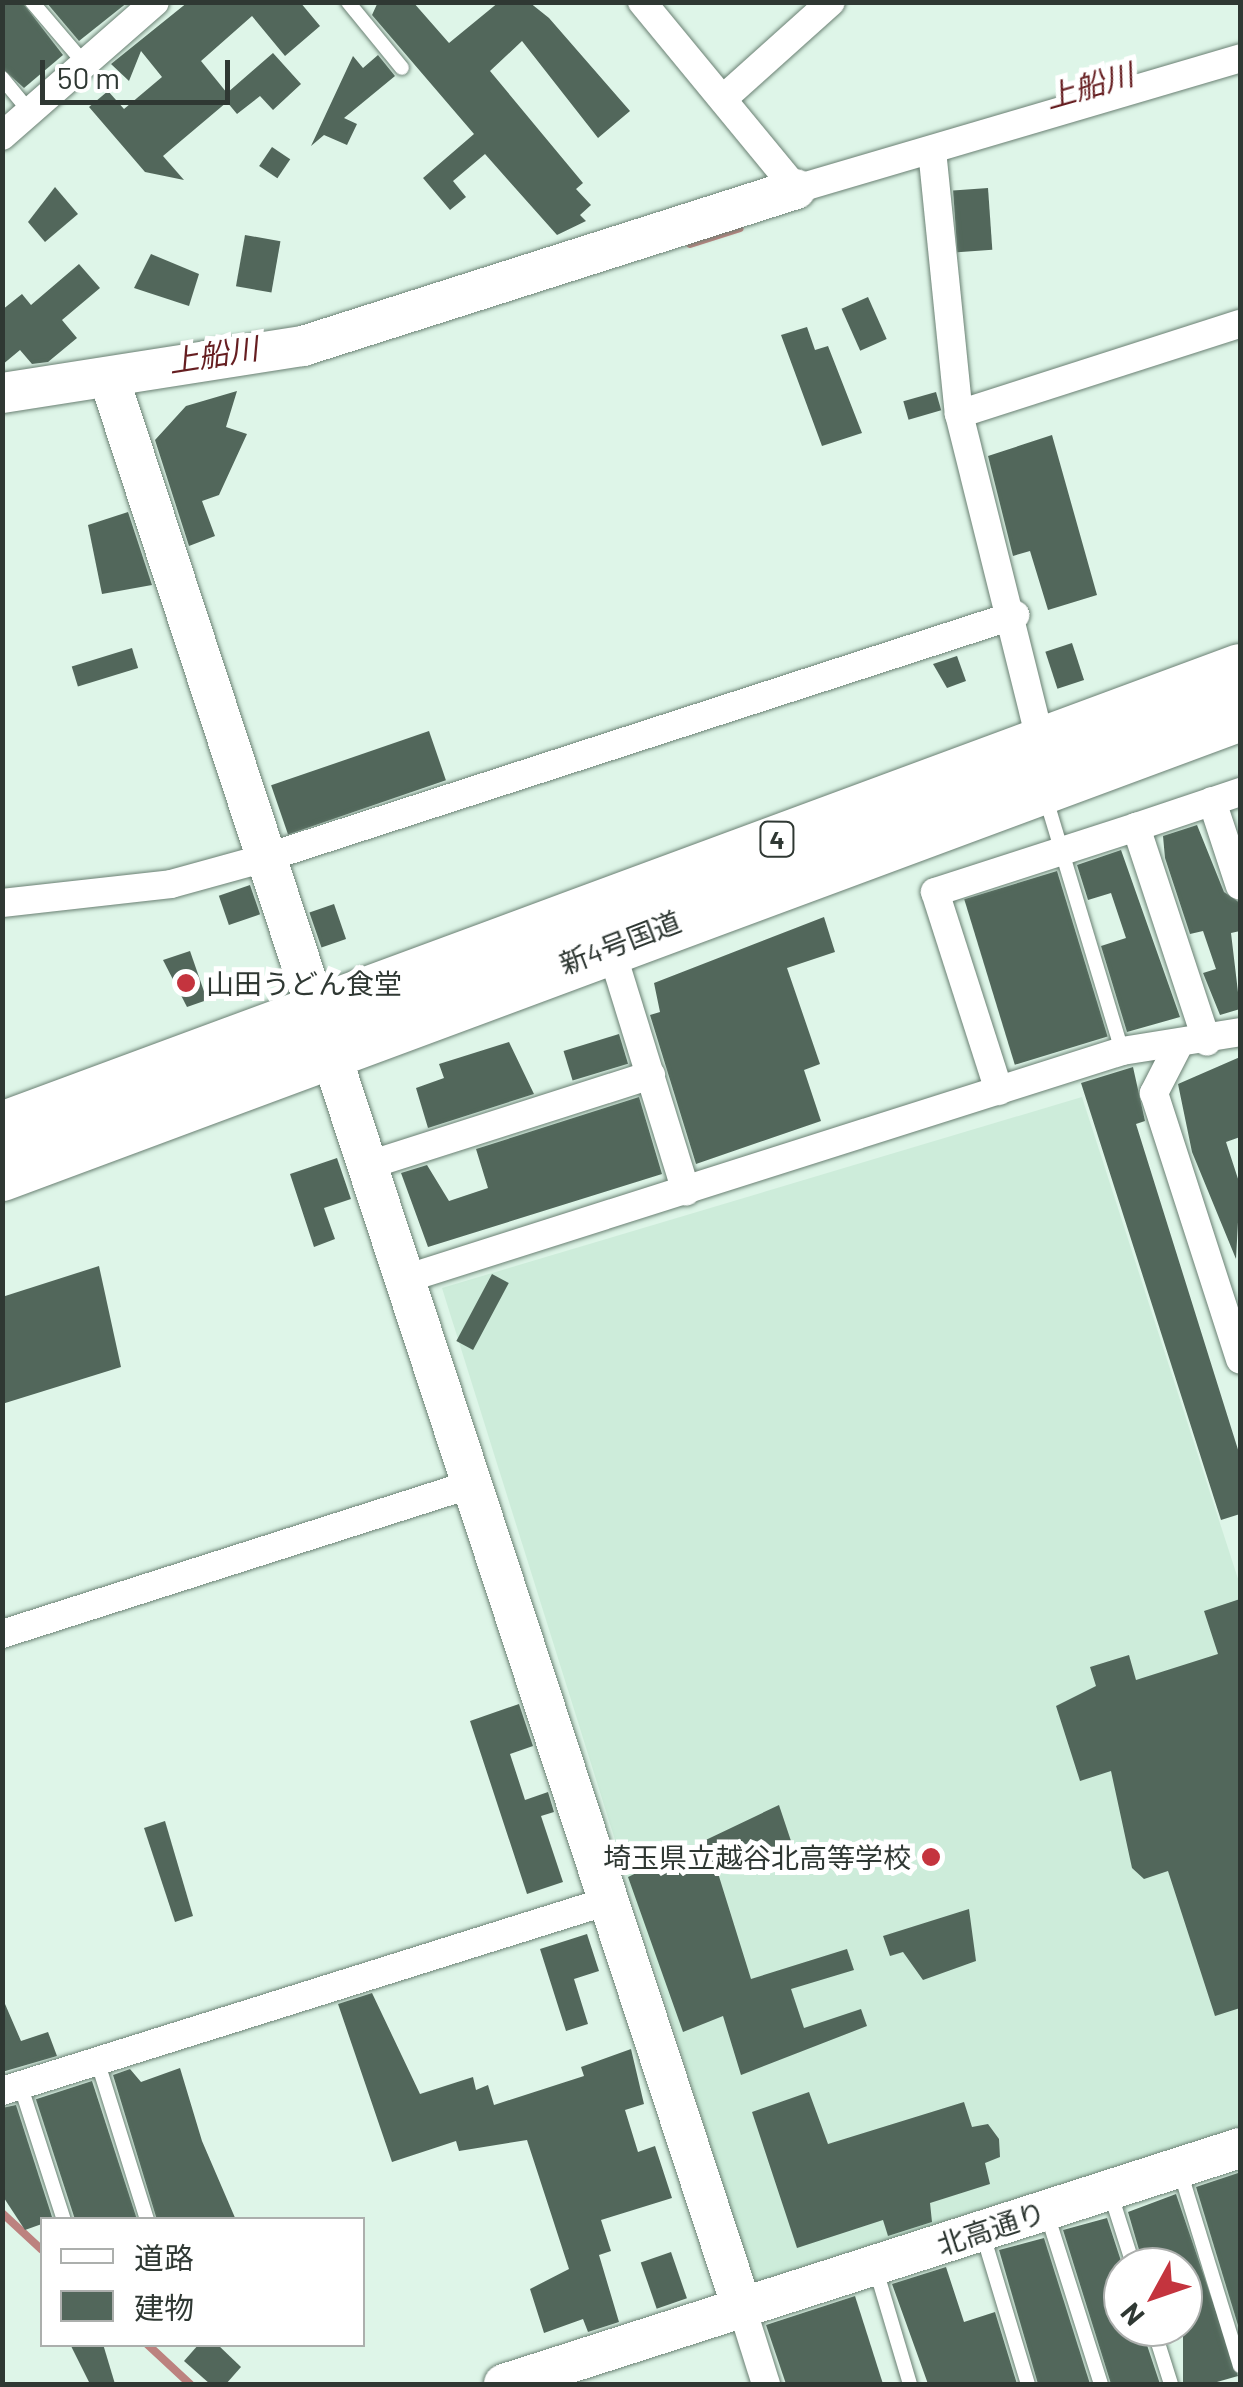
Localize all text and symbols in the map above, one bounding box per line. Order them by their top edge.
scale bar [45,40,235,102]
water label: 上船川 [1041,55,1137,115]
text: 50 m [57,59,120,95]
water label: 上船川 [166,329,260,379]
road number: 4 [757,819,797,859]
street label: 新4号国道 [554,903,686,981]
place label: 山田うどん食堂 [206,966,402,1000]
marker: 山田うどん食堂 [175,972,197,994]
place label: 埼玉県立越谷北高等学校 [603,1840,911,1874]
marker: 埼玉県立越谷北高等学校 [920,1846,942,1868]
street label: 北高通り [933,2195,1049,2261]
legend [40,2217,365,2347]
text: 道路 [134,2239,194,2275]
north arrow [1103,2247,1203,2347]
text: 建物 [134,2289,194,2325]
text: N [1113,2297,1151,2333]

